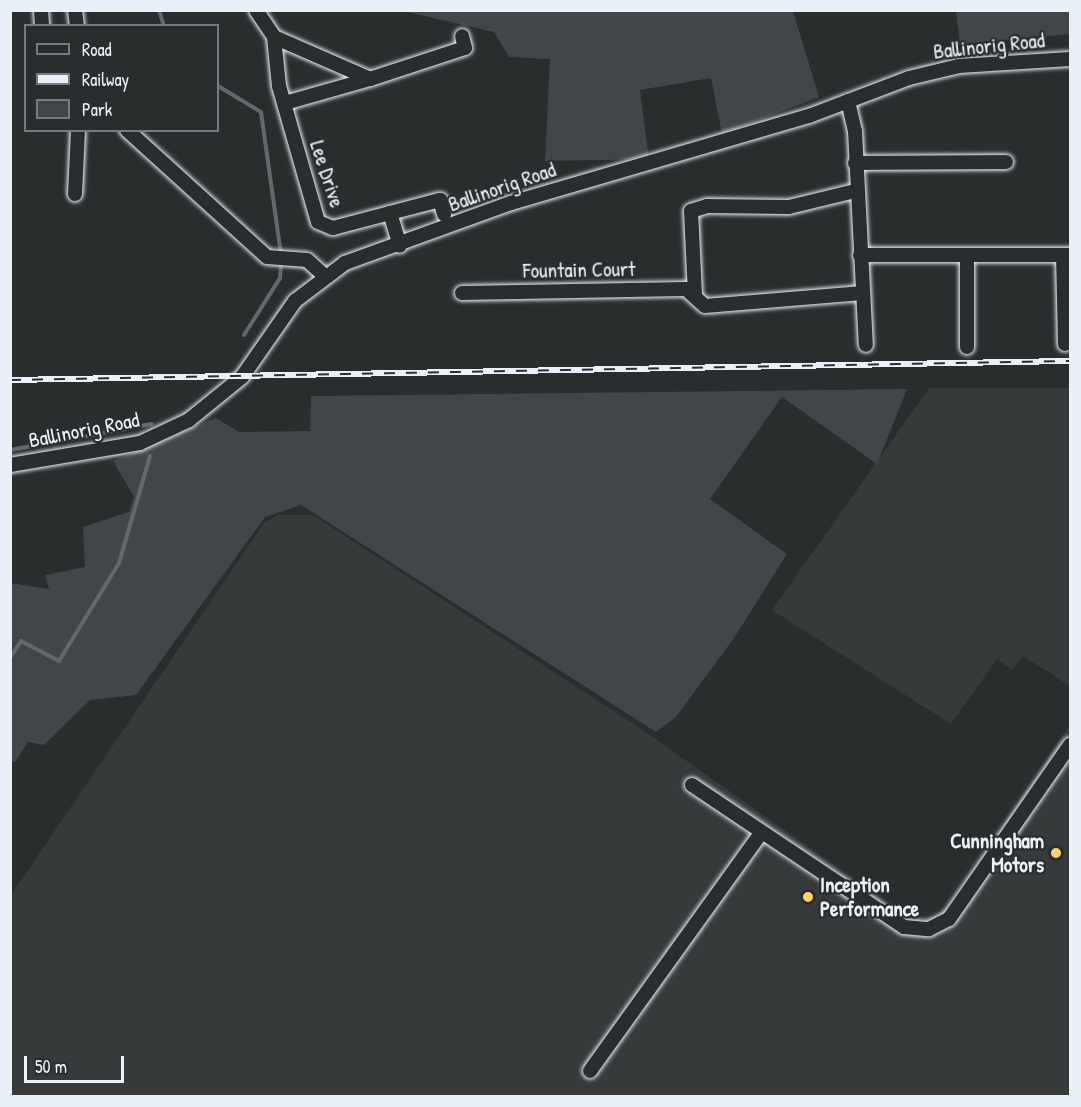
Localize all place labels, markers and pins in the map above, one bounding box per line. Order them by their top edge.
place label: Cunningham Motors [950,828,1044,878]
marker: Cunningham Motors [1049,846,1063,860]
place label: Inception Performance [820,872,919,922]
marker: Inception Performance [801,890,815,904]

